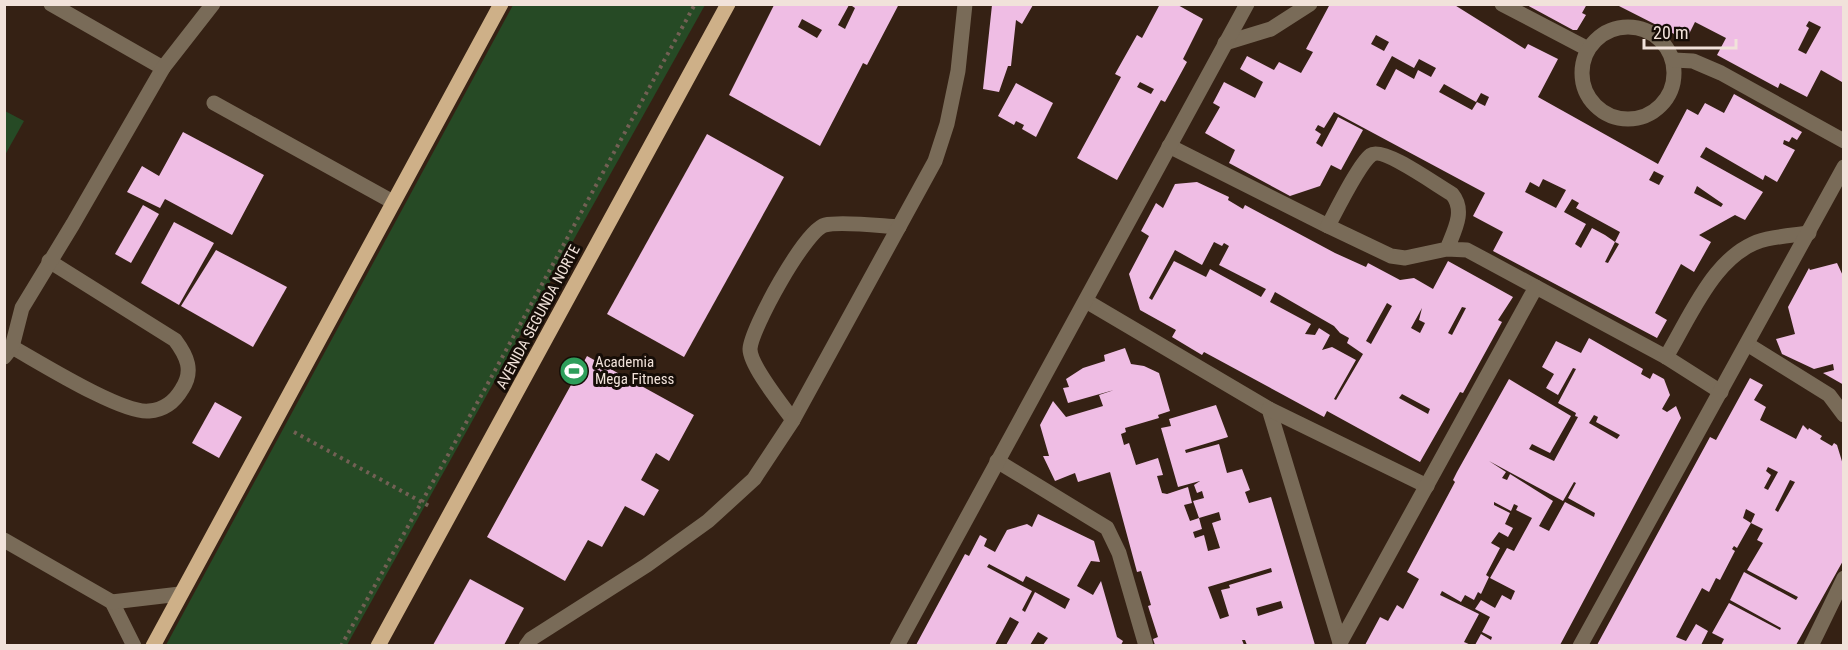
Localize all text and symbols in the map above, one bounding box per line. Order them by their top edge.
scale bar [1644,12,1736,50]
text: 20 m [1653,22,1688,43]
street label: AVENIDA SEGUNDA NORTE [492,242,584,392]
place label: Academia Mega Fitness [595,353,675,388]
sports icon: Academia Mega Fitness [558,355,590,387]

